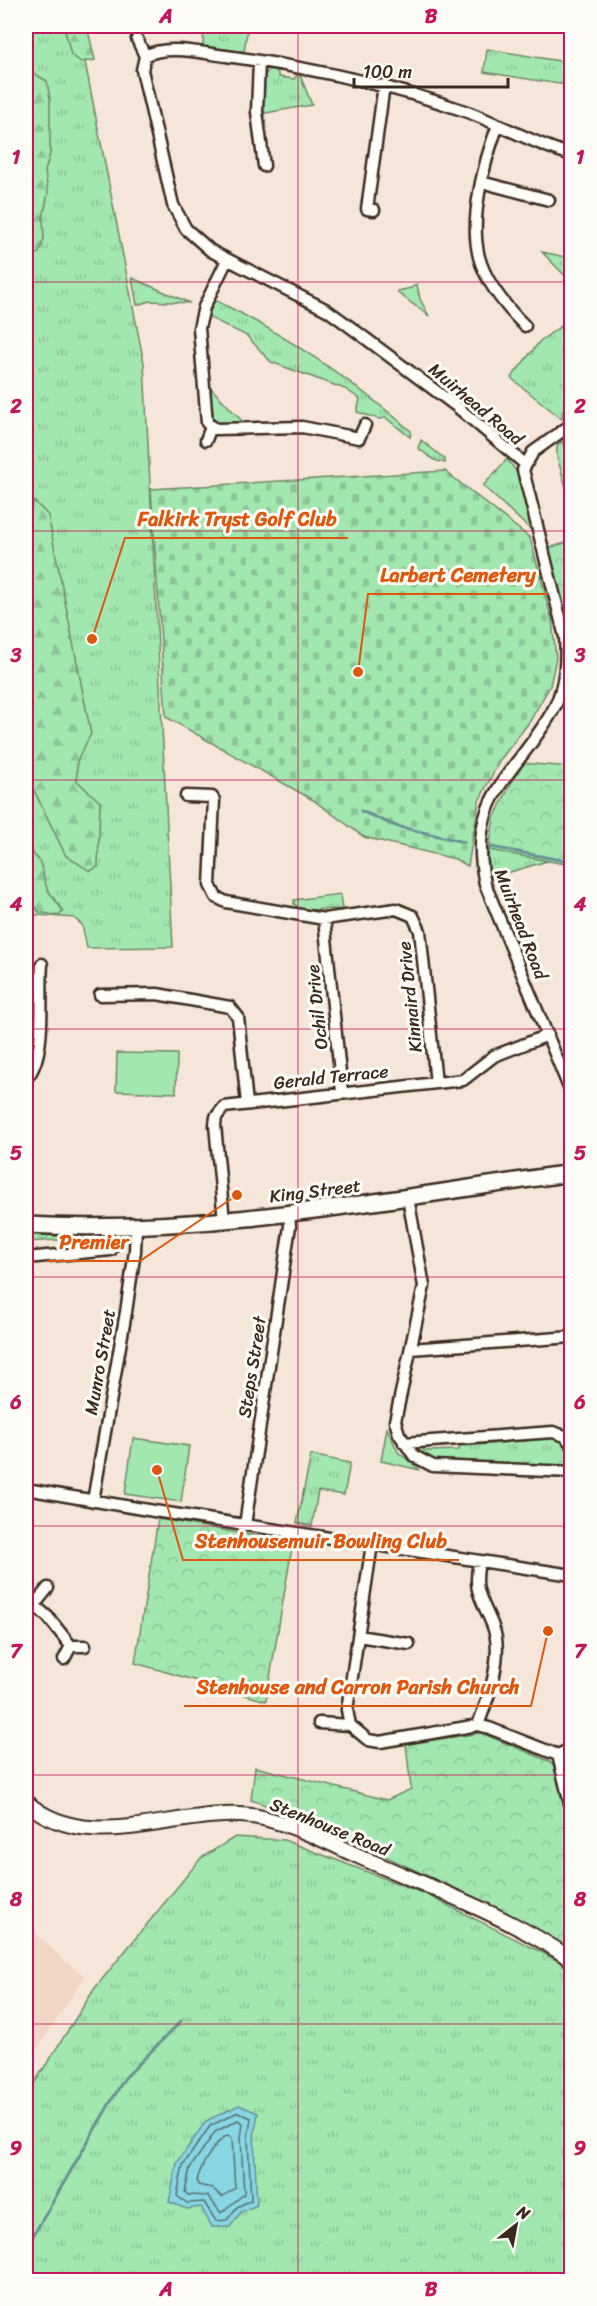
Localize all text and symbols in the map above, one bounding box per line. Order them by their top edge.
text: A [158,0,173,34]
text: B [425,0,438,34]
scale bar [354,51,508,89]
text: 100 m [363,56,412,88]
text: 1 [12,140,21,175]
text: 1 [576,140,585,175]
street label: Muirhead Road [421,354,532,455]
text: 2 [9,389,22,424]
text: 2 [573,389,586,424]
callout: Falkirk Tryst Golf Club [125,500,348,538]
text: Falkirk Tryst Golf Club [136,502,337,537]
callout: Larbert Cemetery [368,556,548,594]
text: Larbert Cemetery [380,558,536,593]
text: 3 [10,638,22,673]
text: 3 [574,638,586,673]
street label: Muirhead Road [485,864,557,986]
text: 4 [9,887,23,922]
text: 4 [573,887,587,922]
street label: Kinnaird Drive [388,940,432,1054]
street label: Ochil Drive [297,963,337,1051]
street label: Gerald Terrace [272,1055,390,1099]
text: 5 [10,1136,22,1171]
text: 5 [574,1136,586,1171]
street label: King Street [268,1170,363,1212]
callout: Premier [47,1223,140,1261]
text: Premier [59,1225,130,1260]
street label: Munro Street [75,1306,125,1417]
street label: Steps Street [228,1313,276,1420]
text: 6 [9,1385,22,1420]
text: 6 [573,1385,586,1420]
callout: Stenhousemuir Bowling Club [183,1522,459,1560]
text: Stenhousemuir Bowling Club [194,1524,447,1559]
text: 7 [10,1634,23,1669]
text: 7 [574,1634,587,1669]
callout: Stenhouse and Carron Parish Church [184,1668,531,1706]
text: Stenhouse and Carron Parish Church [195,1670,520,1705]
street label: Stenhouse Road [265,1788,396,1866]
text: 8 [9,1882,23,1917]
text: 8 [573,1882,587,1917]
text: 9 [10,2131,22,2166]
text: 9 [574,2131,586,2166]
north arrow [486,2195,546,2255]
text: N [510,2197,536,2228]
text: A [158,2272,173,2306]
text: B [425,2272,438,2306]

